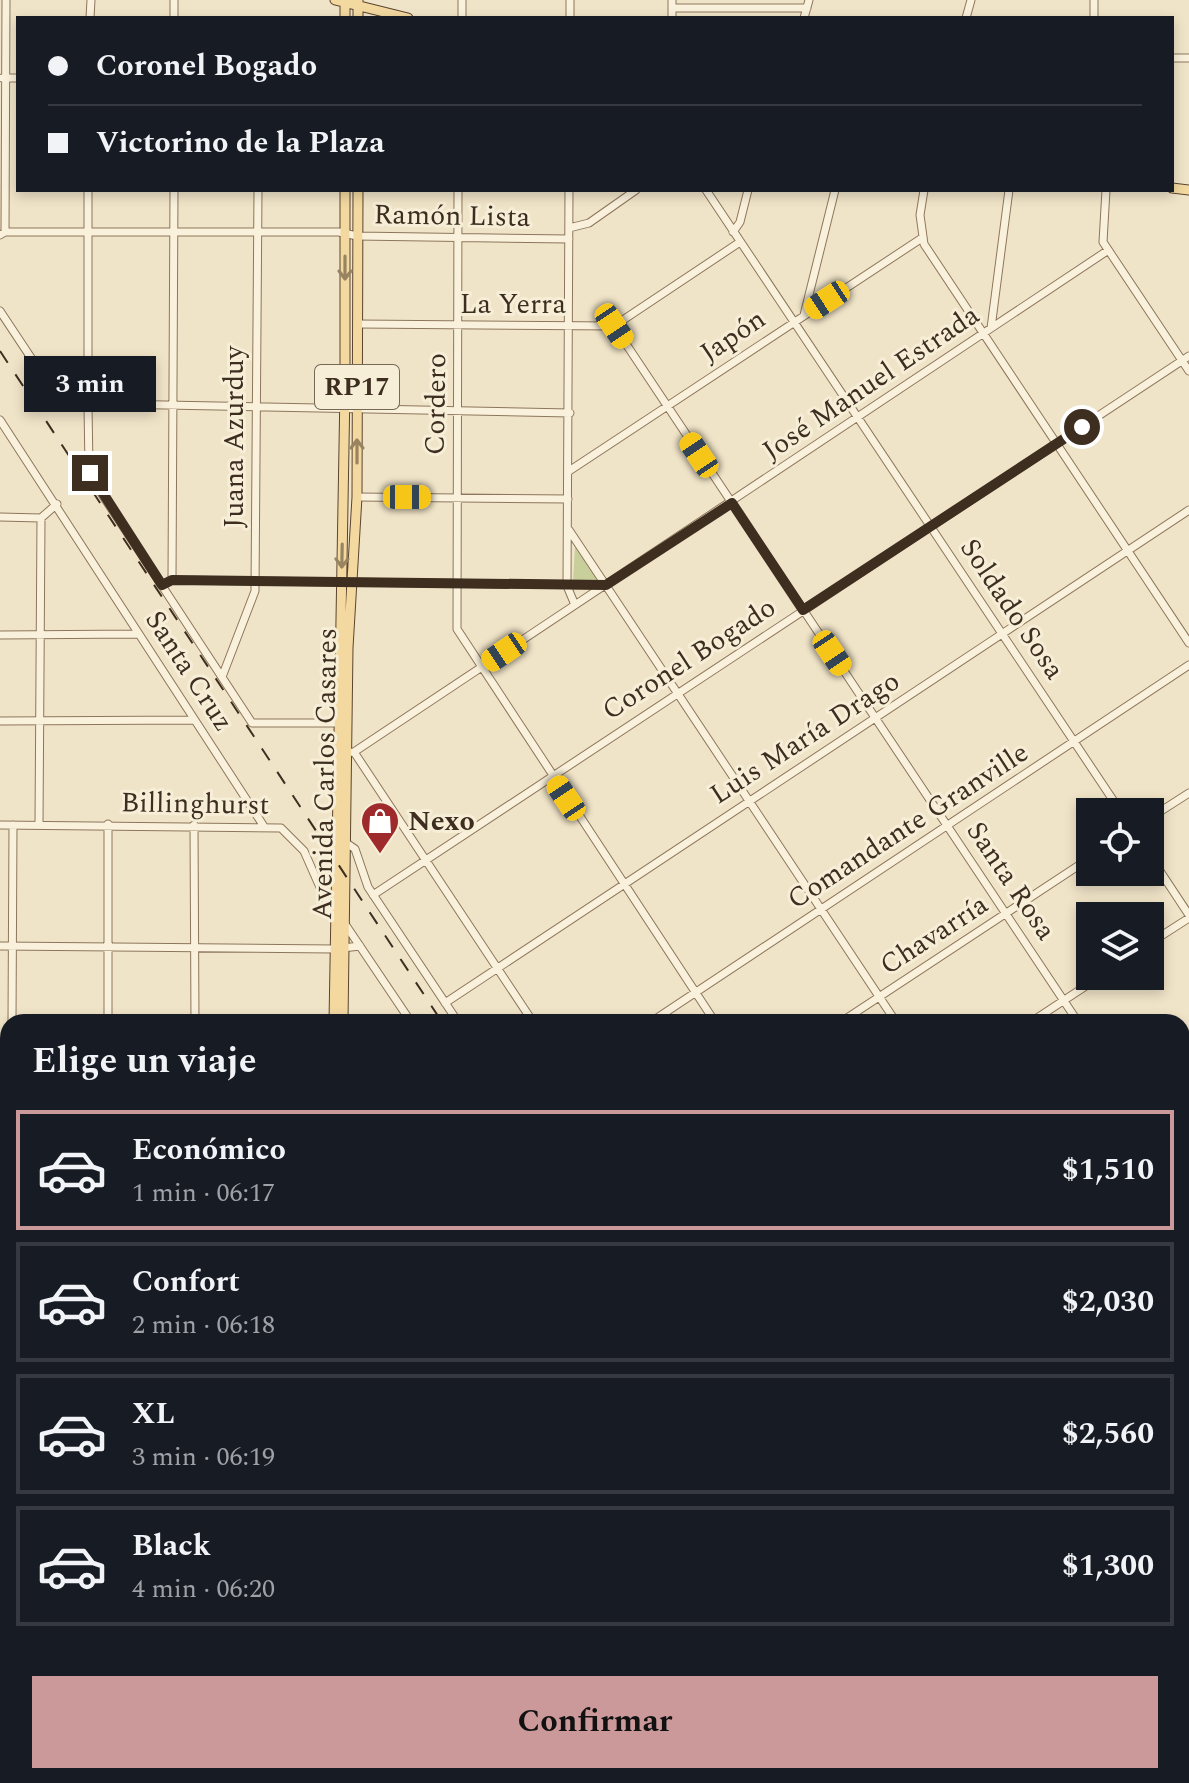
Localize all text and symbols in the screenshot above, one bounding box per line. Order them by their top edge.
text: Coronel Bogado [96,43,317,89]
text: Victorino de la Plaza [96,120,385,166]
street label: Ramón Lista [373,193,531,239]
one-way arrow [337,254,353,281]
car [800,277,854,323]
street label: La Yerra [460,283,566,326]
street label: José Manuel Estrada [754,294,989,472]
street label: Japón [691,298,775,374]
car [591,299,637,353]
street label: Juana Azurduy [213,344,256,528]
street label: Cordero [414,353,458,455]
callout: 3 min [24,357,156,413]
text: 3 min [55,364,125,404]
road number: RP17 [315,365,399,409]
route start [1064,409,1100,445]
car [676,428,722,482]
one-way arrow [349,438,365,465]
route end [72,455,108,491]
car [383,485,431,509]
street label: Soldado Sosa [949,530,1075,689]
one-way arrow [334,542,349,569]
street label: Coronel Bogado [593,586,785,732]
street label: Santa Cruz [134,602,244,740]
car [809,626,855,680]
street label: Avenida Carlos Casares [301,627,349,921]
car [477,629,531,675]
street label: Luis María Drago [701,660,909,816]
street label: Comandante Granville [779,732,1037,920]
car [543,771,589,825]
street label: Billinghurst [120,781,270,827]
map controls [1076,798,1164,990]
button: locate [1076,798,1164,886]
shop icon: Nexo [359,800,401,855]
place label: Nexo [408,800,475,843]
street label: Santa Rosa [955,813,1067,949]
street label: Chavarría [871,884,997,986]
button: layers [1076,902,1164,990]
text: Elige un viaje [32,1034,257,1089]
text: Económico [132,1127,286,1173]
icon: car [36,1134,108,1206]
text: $1,510 [1062,1147,1154,1193]
text: 1 min · 06:17 [132,1173,275,1213]
text: Confort [132,1259,240,1305]
icon: car [36,1266,108,1338]
text: $2,030 [1062,1279,1154,1325]
text: 2 min · 06:18 [132,1305,275,1345]
text: XL [132,1391,175,1437]
icon: car [36,1398,108,1470]
text: $2,560 [1062,1411,1154,1457]
text: 3 min · 06:19 [132,1437,275,1477]
text: Black [132,1523,211,1569]
icon: car [36,1530,108,1602]
text: $1,300 [1062,1543,1154,1589]
text: 4 min · 06:20 [132,1569,275,1609]
button: Confirmar [32,1676,1158,1768]

